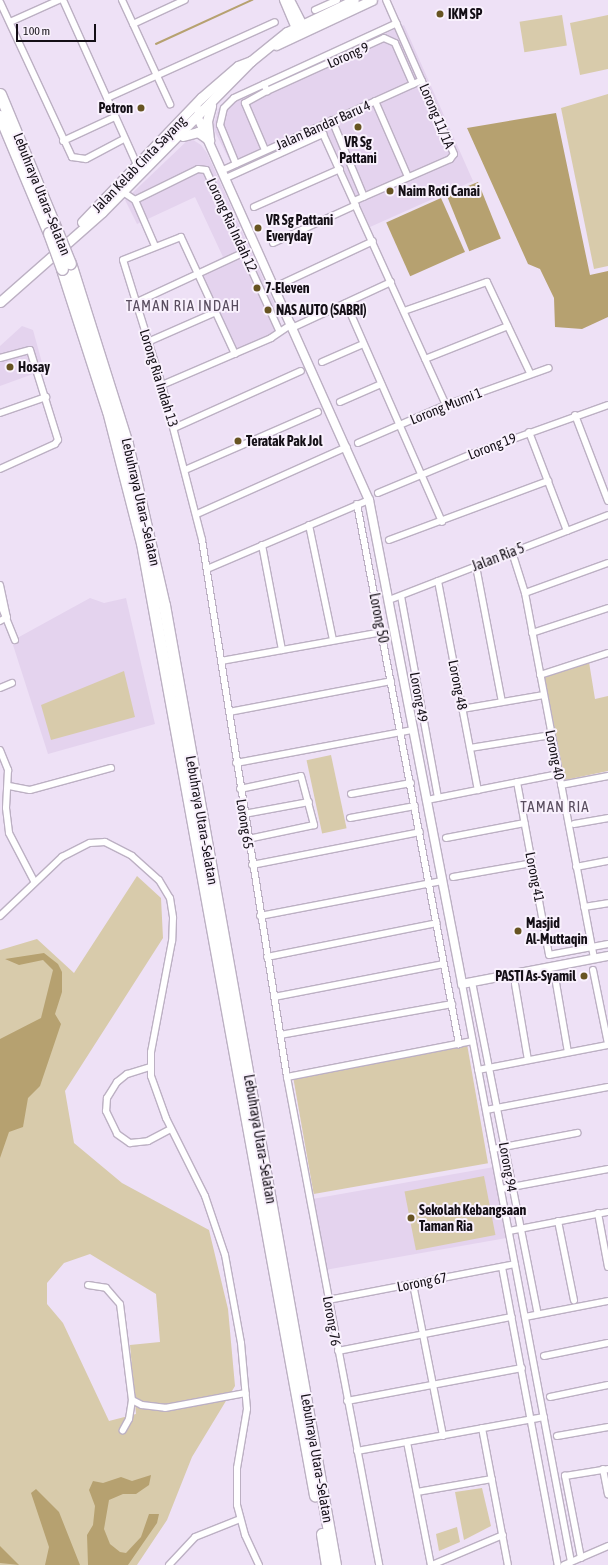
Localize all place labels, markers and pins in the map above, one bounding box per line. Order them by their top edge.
place label: IKM SP [448,6,482,22]
marker: IKM SP [435,9,445,19]
place label: Petron [98,100,133,116]
marker: Petron [136,103,146,113]
marker: VR Sg Pattani [353,122,363,132]
place label: VR Sg Pattani [339,134,377,166]
place label: Naim Roti Canai [398,183,480,199]
marker: Naim Roti Canai [385,186,395,196]
place label: VR Sg Pattani Everyday [266,212,333,244]
marker: VR Sg Pattani Everyday [253,223,263,233]
place label: 7-Eleven [265,280,310,296]
marker: 7-Eleven [252,283,262,293]
place label: NAS AUTO (SABRI) [276,302,367,318]
marker: NAS AUTO (SABRI) [263,305,273,315]
place label: Hosay [18,359,50,375]
marker: Hosay [5,362,15,372]
place label: Teratak Pak Jol [246,433,323,449]
marker: Teratak Pak Jol [233,436,243,446]
place label: Masjid Al-Muttaqin [526,915,587,948]
marker: Masjid Al-Muttaqin [513,926,523,936]
place label: PASTI As-Syamil [495,968,576,984]
marker: PASTI As-Syamil [579,971,589,981]
place label: Sekolah Kebangsaan Taman Ria [419,1202,526,1234]
marker: Sekolah Kebangsaan Taman Ria [406,1213,416,1223]

